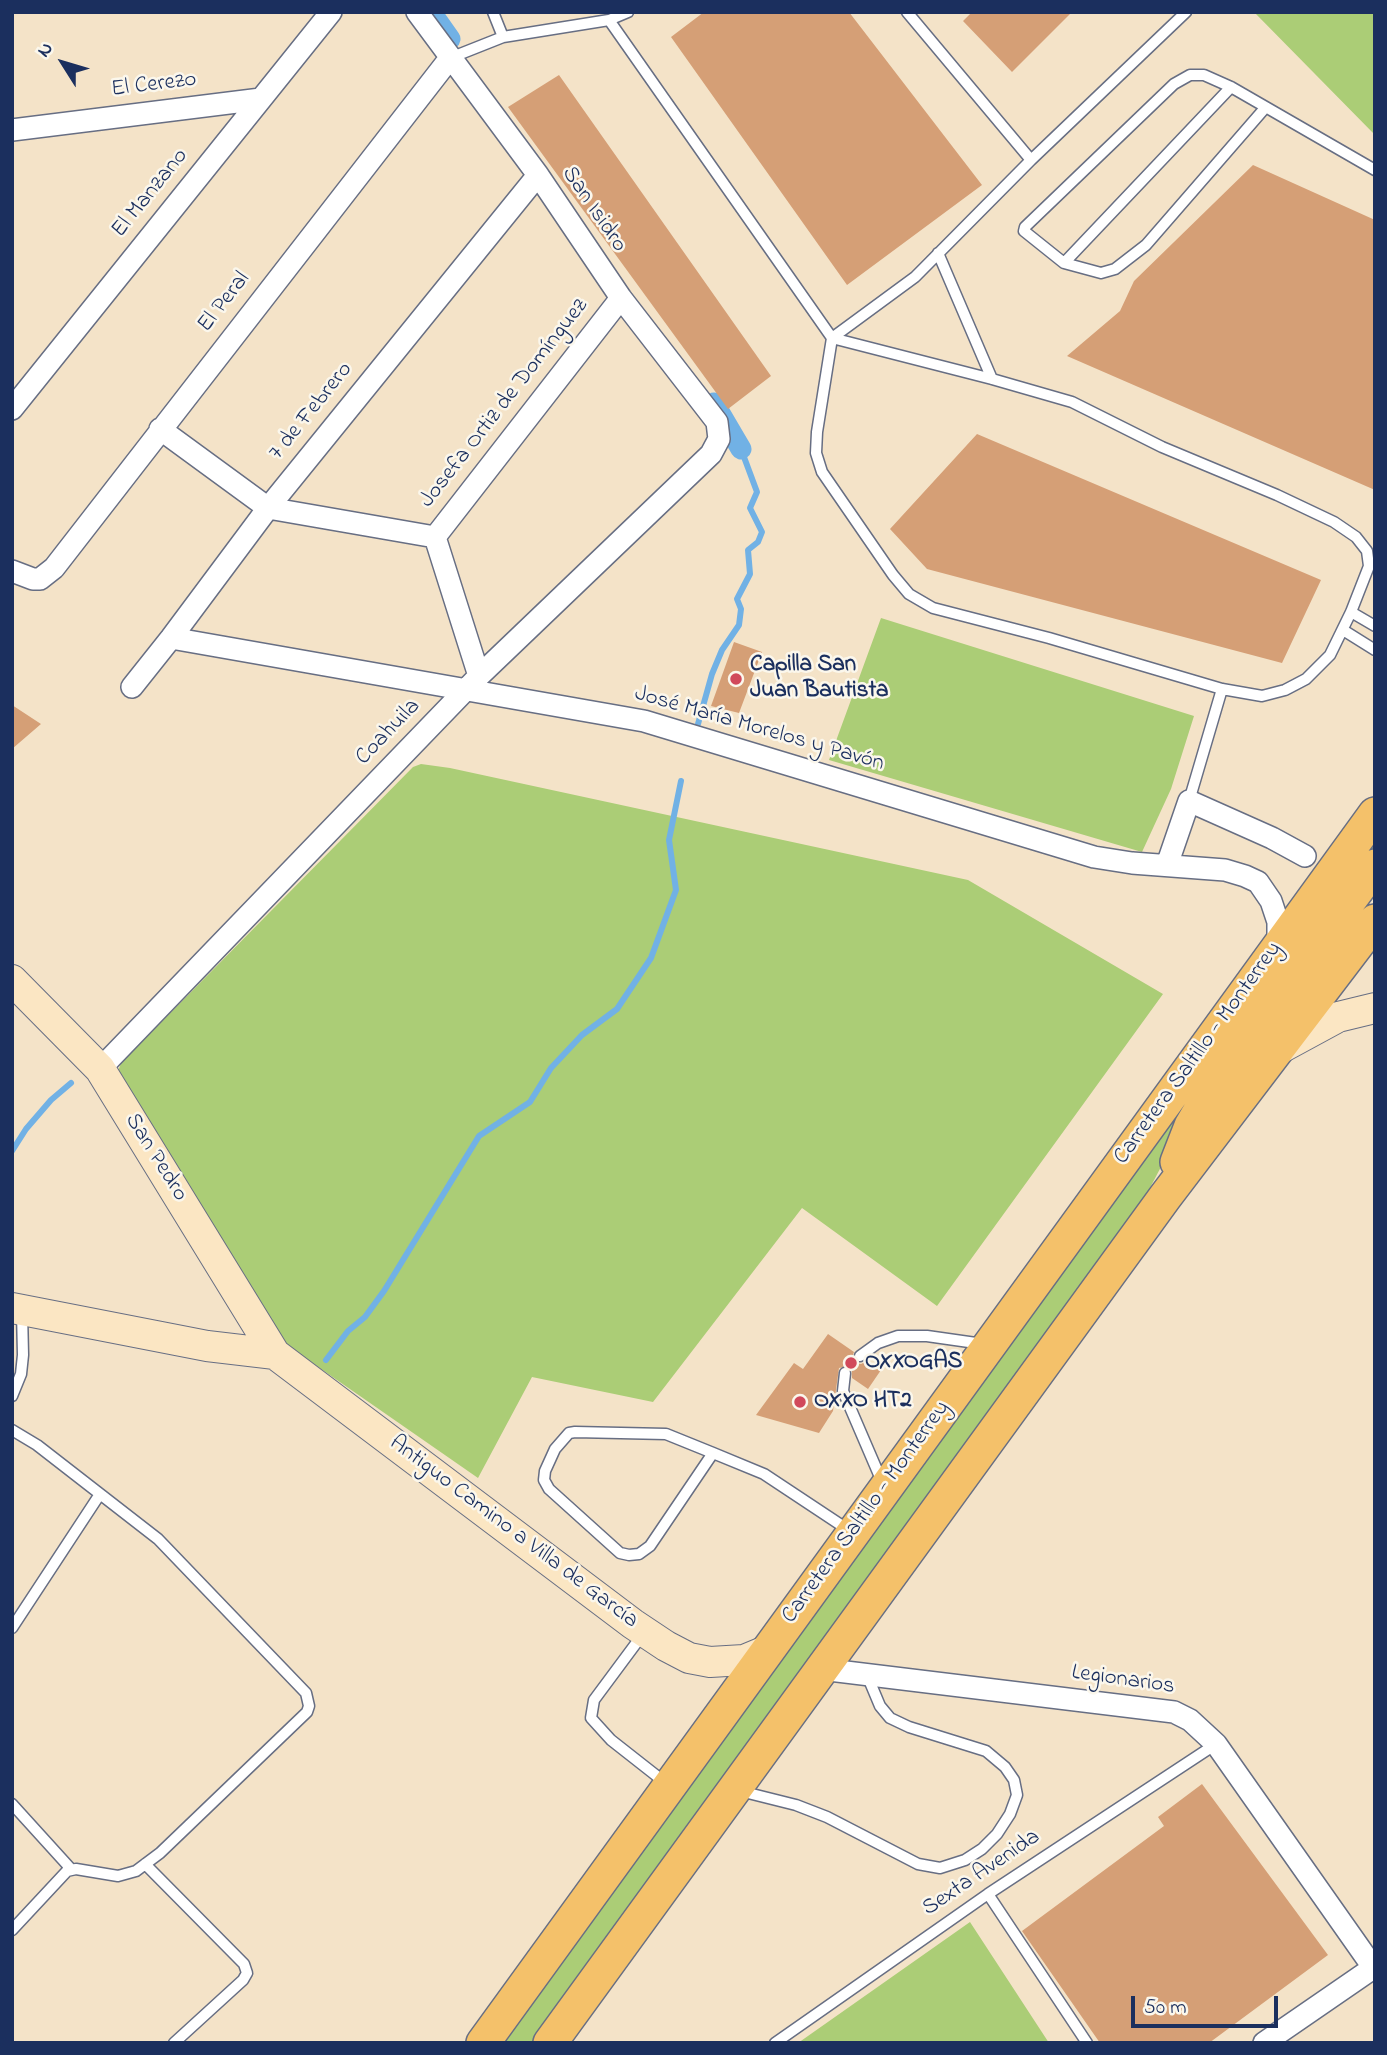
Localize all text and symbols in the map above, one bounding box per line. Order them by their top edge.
north arrow [28,28,98,98]
text: N [31,37,60,63]
street label: El Cerezo [110,67,198,105]
street label: El Manzano [107,144,195,244]
street label: San Isidro [554,162,632,258]
street label: El Peral [193,267,257,339]
street label: Josefa Ortiz de Domínguez [415,294,595,514]
street label: 7 de Febrero [264,357,360,467]
place label: Capilla San Juan Bautista [750,652,889,706]
marker: Capilla San Juan Bautista [728,671,744,687]
street label: José María Morelos y Pavón [631,681,887,779]
street label: Coahuila [351,694,427,772]
street label: Carretera Saltillo - Monterrey [1109,937,1289,1171]
street label: San Pedro [117,1109,193,1207]
place label: OXXOGAS [865,1349,962,1377]
marker: OXXOGAS [843,1355,859,1371]
place label: OXXO HT2 [814,1388,912,1416]
marker: OXXO HT2 [792,1394,808,1410]
street label: Carretera Saltillo - Monterrey [777,1396,957,1630]
street label: Antiguo Camino a Villa de García [383,1430,643,1636]
street label: Legionarios [1070,1660,1176,1702]
street label: Sexta Avenida [918,1824,1046,1924]
scale bar [1135,1982,1282,2026]
text: 50 m [1144,1993,1187,2023]

